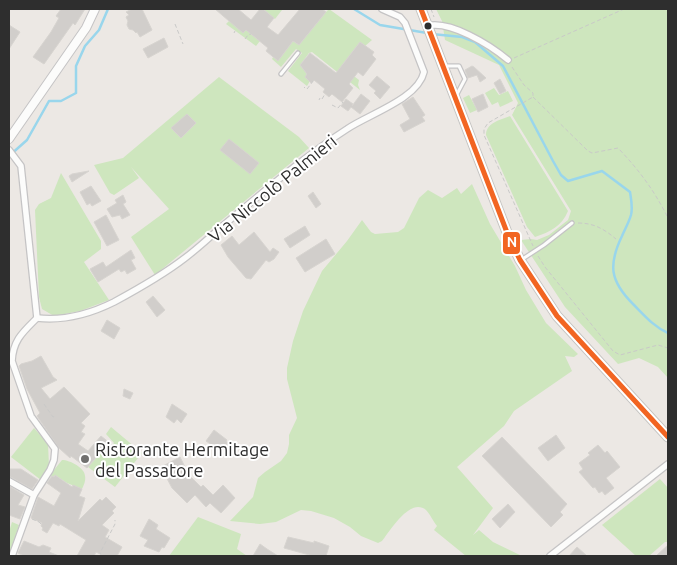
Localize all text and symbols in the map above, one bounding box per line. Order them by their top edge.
unlabelled marker [423,21,433,31]
street label: Via Niccolò Palmieri [204,130,340,246]
line badge: N [502,231,521,255]
text: N [507,234,517,250]
place label: Ristorante Hermitage del Passatore [95,439,269,480]
marker: Ristorante Hermitage del Passatore [79,453,91,465]

